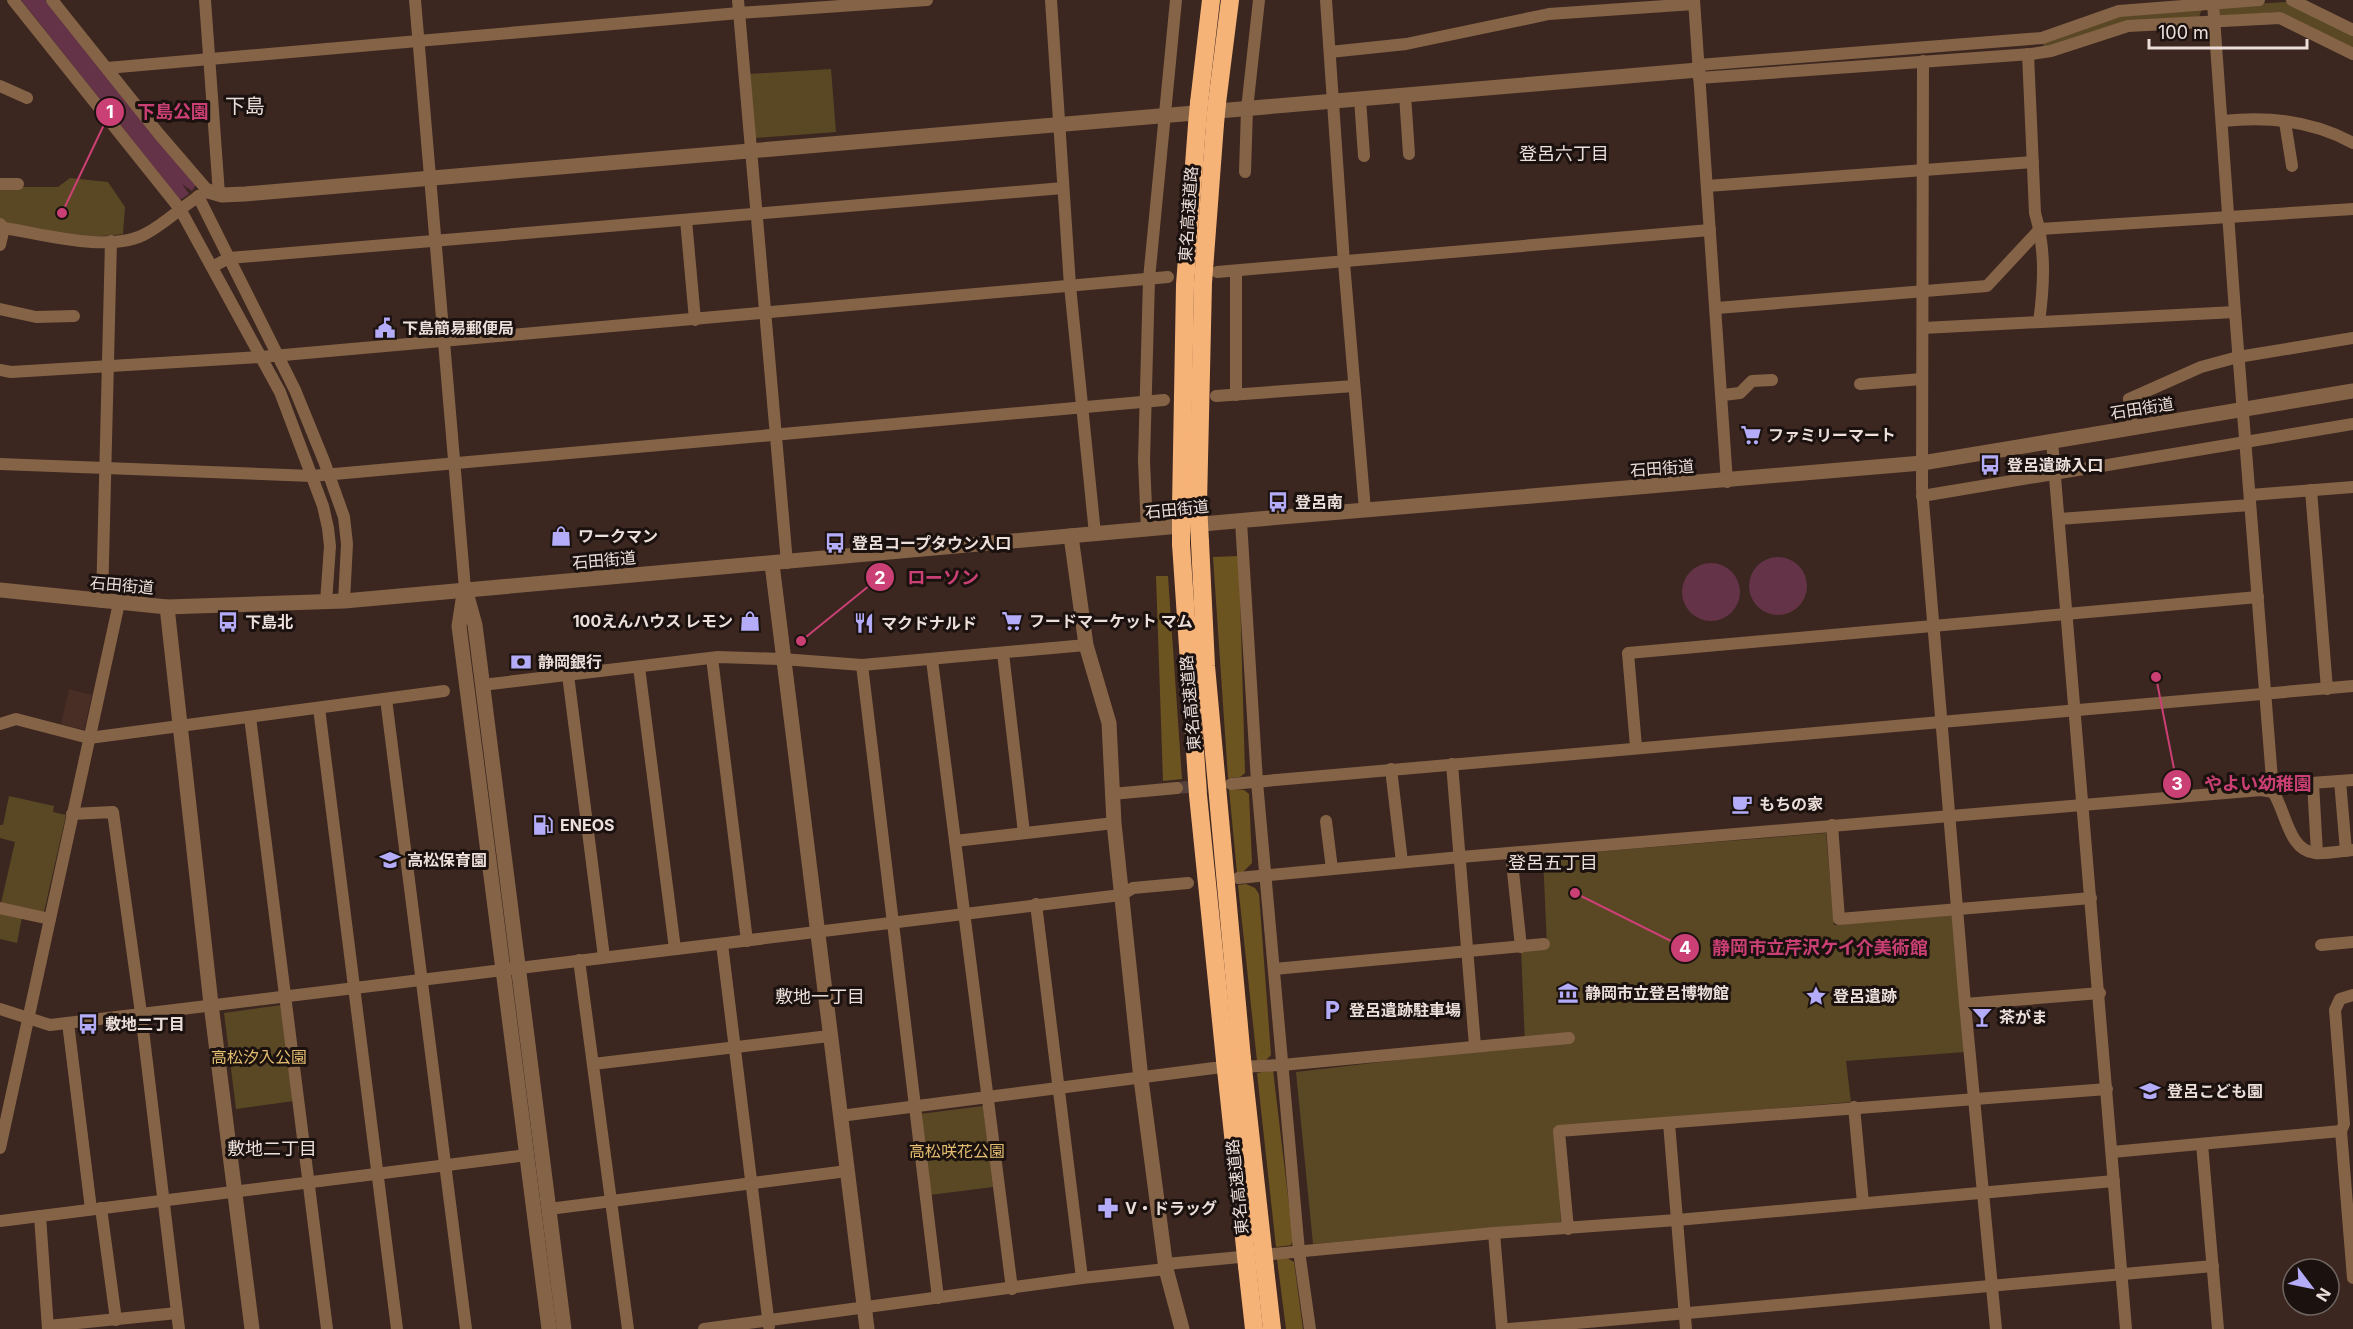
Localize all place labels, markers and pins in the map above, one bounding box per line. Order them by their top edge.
callout: 下島公園 [95,94,221,130]
public building icon: 下島簡易郵便局 [373,316,397,340]
place label: 下島簡易郵便局 [402,318,514,338]
supermarket icon: ファミリーマート [1739,423,1763,447]
place label: ファミリーマート [1768,425,1896,445]
bus stop icon: 登呂遺跡入口 [1978,453,2002,477]
place label: 登呂遺跡入口 [2007,455,2103,475]
bus stop icon: 登呂南 [1266,490,1290,514]
place label: 登呂南 [1295,492,1343,512]
shop icon: ワークマン [549,524,573,548]
place label: ワークマン [578,526,658,546]
bus stop icon: 登呂コープタウン入口 [823,531,847,555]
place label: 登呂コープタウン入口 [852,533,1011,553]
callout: ローソン [865,559,991,595]
shop icon: 100えんハウス レモン [738,609,762,633]
supermarket icon: フードマーケット マム [1000,609,1024,633]
bus stop icon: 下島北 [216,610,240,634]
place label: 100えんハウス レモン [573,611,733,631]
restaurant icon: マクドナルド [852,611,876,635]
place label: フードマーケット マム [1029,611,1193,631]
place label: 下島北 [245,612,293,632]
place label: マクドナルド [881,613,977,633]
bank icon: 静岡銀行 [509,650,533,674]
place label: 静岡銀行 [538,652,602,672]
callout: やよい幼稚園 [2162,766,2324,802]
cafe icon: もちの家 [1730,792,1754,816]
place label: もちの家 [1759,794,1823,814]
fuel station icon: ENEOS [531,813,555,837]
place label: ENEOS [560,815,614,835]
school or university icon: 高松保育園 [378,848,402,872]
place label: 高松保育園 [407,850,487,870]
callout: 静岡市立芹沢ケイ介美術館 [1670,930,1940,966]
museum icon: 静岡市立登呂博物館 [1556,981,1580,1005]
place label: 静岡市立登呂博物館 [1585,983,1729,1003]
place icon: 登呂遺跡 [1804,984,1828,1008]
place label: 登呂遺跡 [1833,986,1897,1006]
parking icon: 登呂遺跡駐車場 [1320,998,1344,1022]
place label: 登呂遺跡駐車場 [1349,1000,1461,1020]
bar icon: 茶がま [1970,1005,1994,1029]
place label: 茶がま [1999,1007,2047,1027]
bus stop icon: 敷地二丁目 [76,1012,100,1036]
place label: 敷地二丁目 [105,1014,185,1034]
school or university icon: 登呂こども園 [2138,1079,2162,1103]
place label: 登呂こども園 [2167,1081,2263,1101]
pharmacy icon: V・ドラッグ [1096,1196,1120,1220]
place label: V・ドラッグ [1125,1198,1217,1218]

